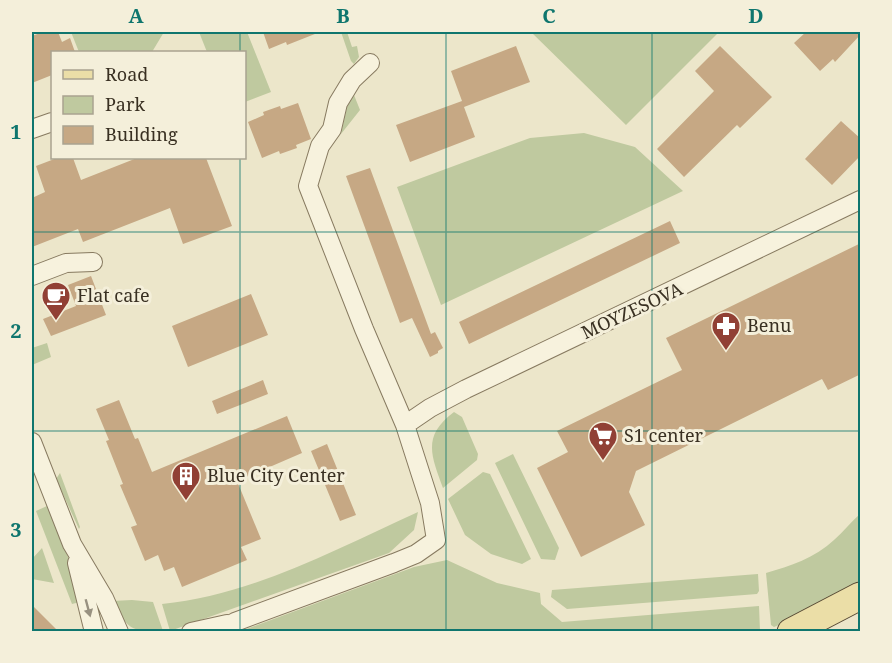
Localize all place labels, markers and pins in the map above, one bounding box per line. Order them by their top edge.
cafe icon: Flat cafe [40,280,72,322]
place label: Flat cafe [77,283,150,307]
pharmacy icon: Benu [710,310,742,352]
place label: Benu [747,313,792,337]
supermarket icon: S1 center [587,420,619,462]
place label: S1 center [624,423,704,447]
building icon: Blue City Center [170,460,202,502]
place label: Blue City Center [207,463,345,487]

